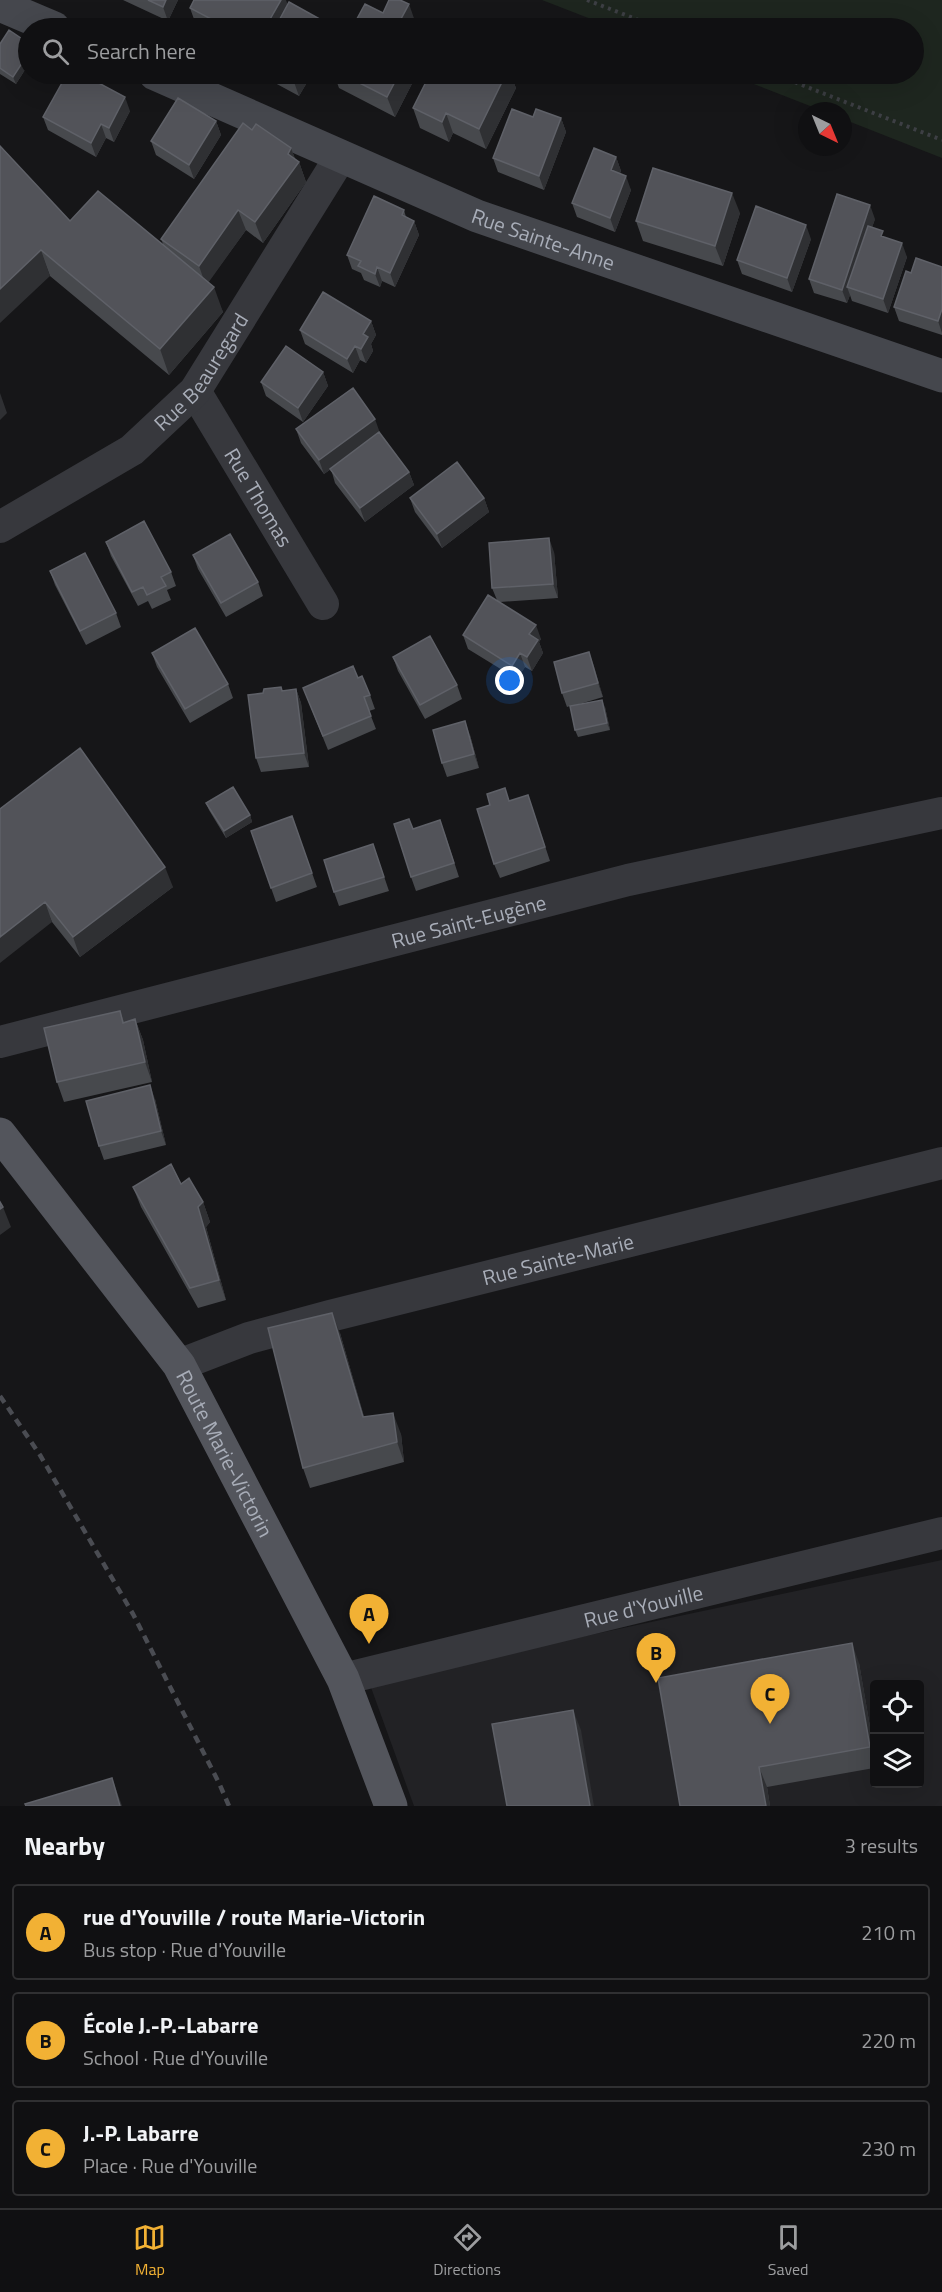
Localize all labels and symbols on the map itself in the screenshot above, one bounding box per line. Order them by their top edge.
north arrow [798,102,852,156]
street label: Rue Sainte-Anne [467,199,619,278]
street label: Rue Beauregard [146,306,256,438]
street label: Rue Thomas [217,442,301,553]
your location [495,666,524,695]
street label: Rue Saint-Eugène [388,886,550,956]
street label: Rue Sainte-Marie [479,1225,637,1293]
street label: Route Marie-Victorin [168,1364,282,1543]
street label: Rue d'Youville [580,1576,706,1636]
pin: A [350,1594,388,1644]
pin: B [636,1634,676,1683]
pin: C [750,1674,790,1724]

